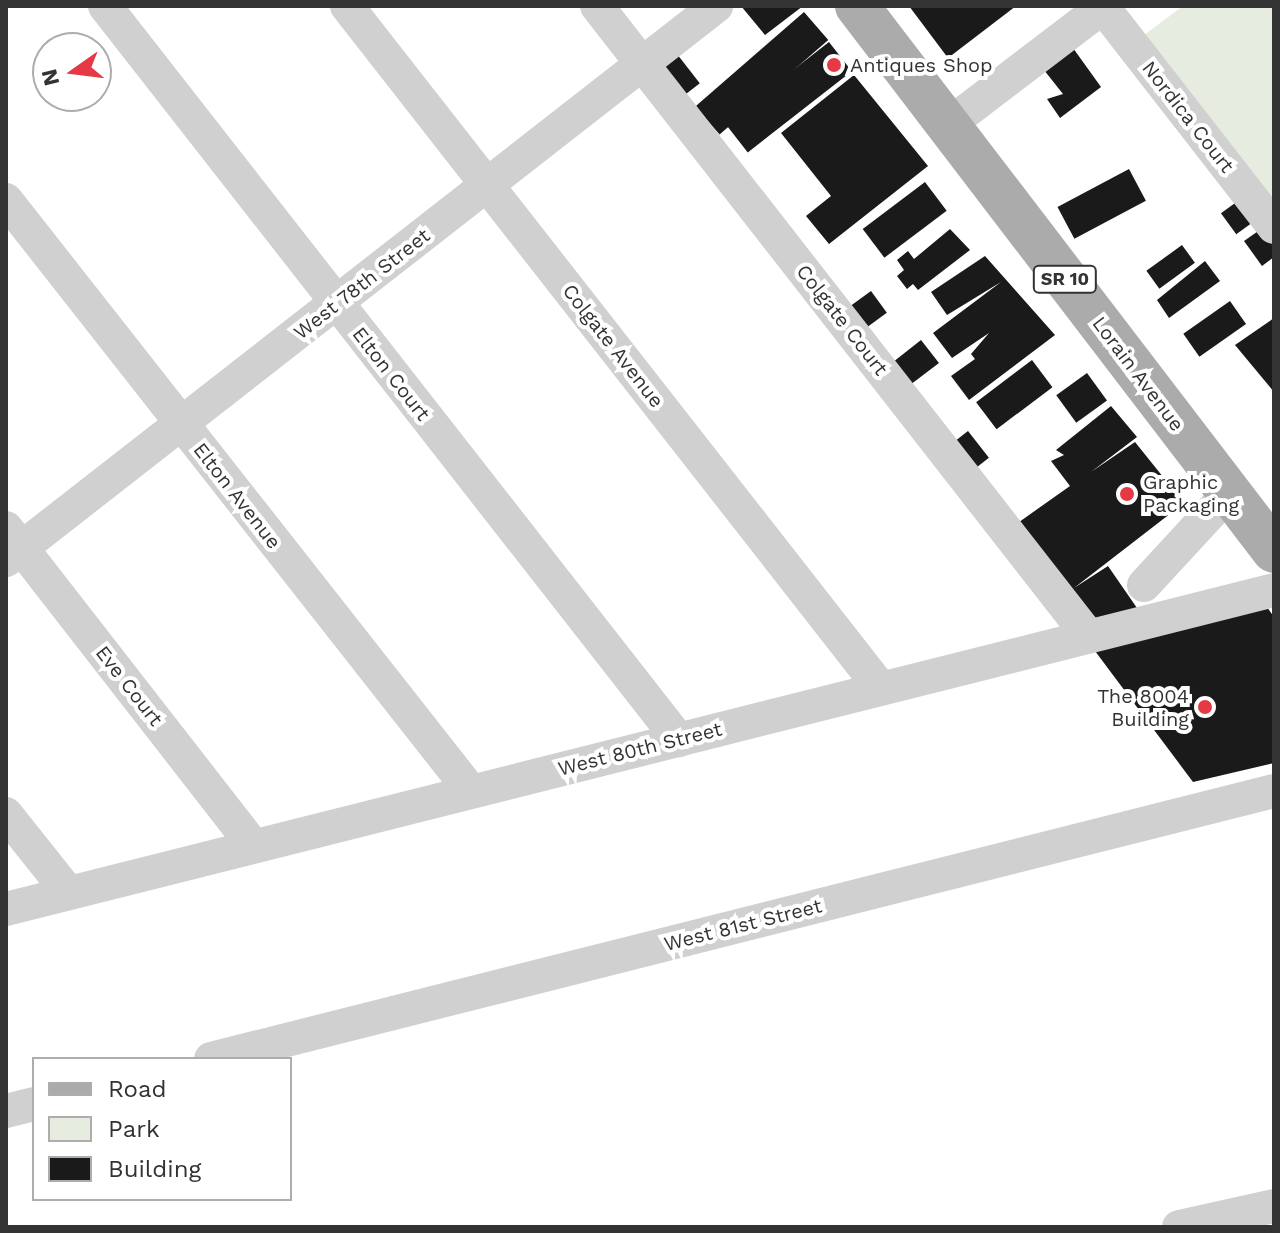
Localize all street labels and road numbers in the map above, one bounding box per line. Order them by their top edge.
street label: Nordica Court [1137,56,1239,178]
street label: West 78th Street [289,223,435,345]
street label: Colgate Court [791,260,893,380]
road number: SR 10 [1031,265,1099,293]
street label: Colgate Avenue [557,279,669,413]
street label: Lorain Avenue [1087,312,1189,436]
street label: Elton Court [347,322,435,426]
street label: Elton Avenue [188,438,286,554]
street label: Eve Court [90,641,168,731]
street label: West 80th Street [555,717,725,781]
street label: West 81st Street [662,894,824,956]

